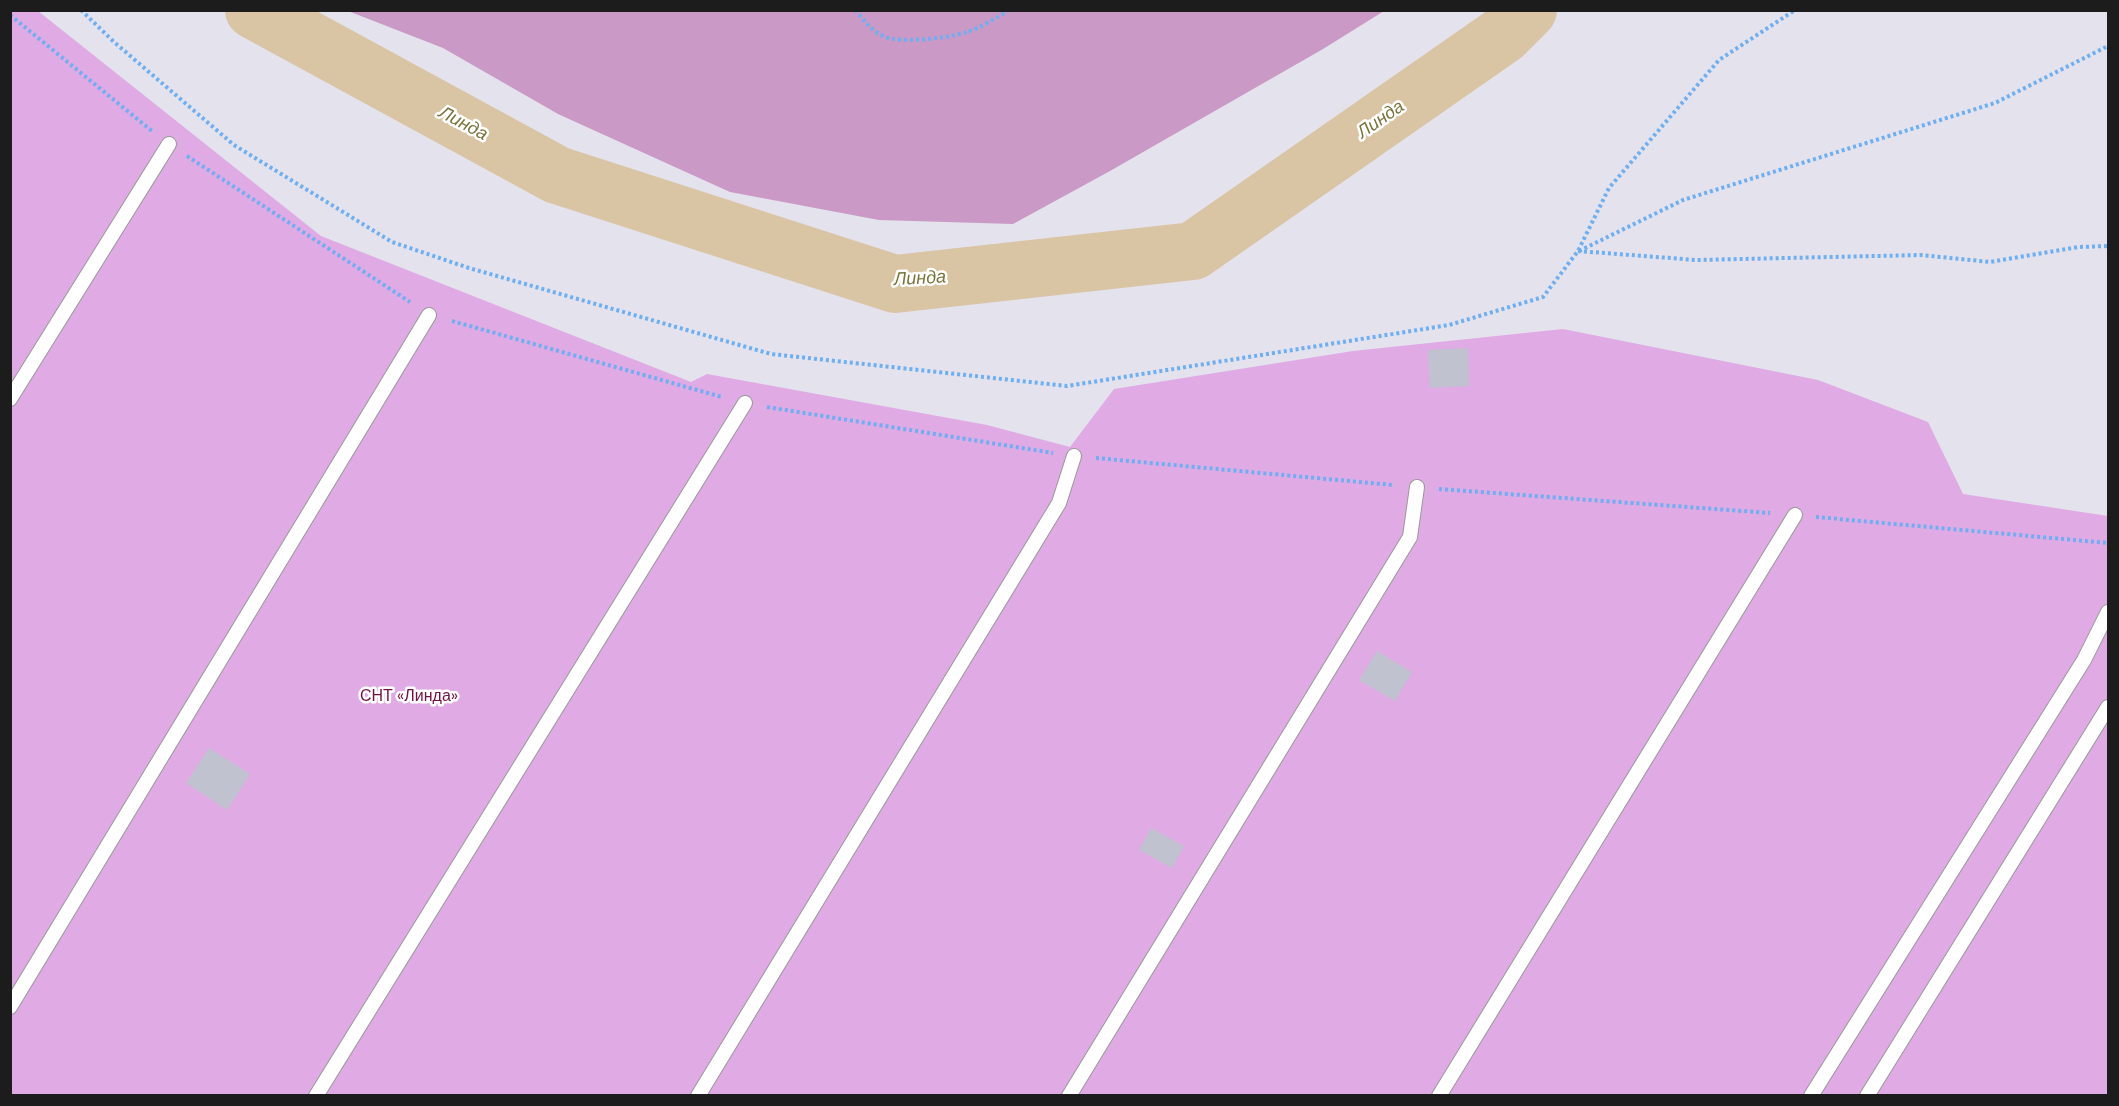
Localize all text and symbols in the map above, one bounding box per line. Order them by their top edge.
water label: Линда [1353,96,1409,144]
water label: Линда [435,102,491,146]
water label: Линда [893,267,947,291]
park label: СНТ «Линда» [360,687,458,707]

